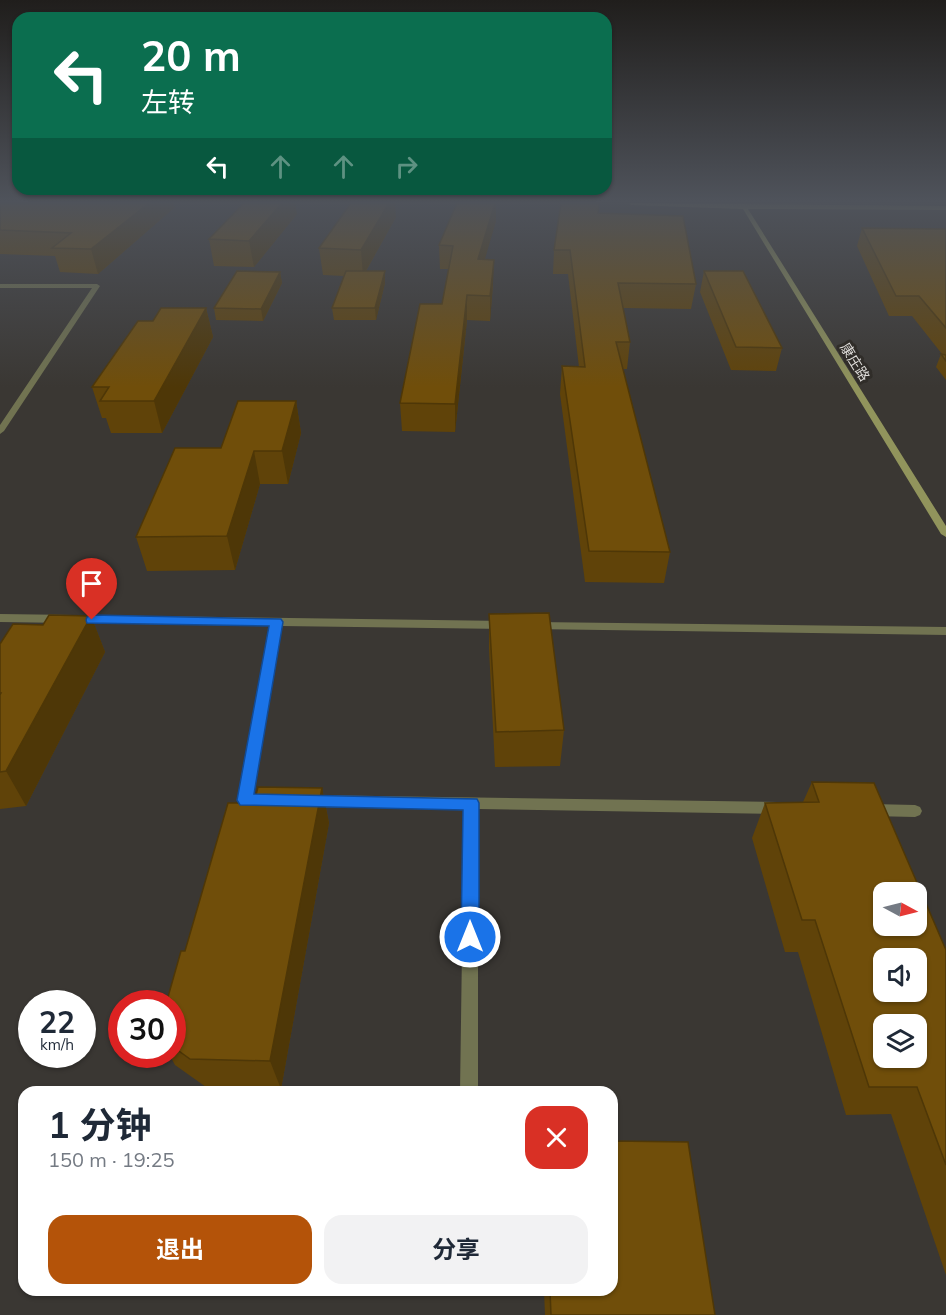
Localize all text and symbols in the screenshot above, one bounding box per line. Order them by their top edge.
text: 20 m [141,29,241,82]
icon: left [42,36,120,114]
text: 左转 [141,85,195,119]
icon: left [201,150,234,183]
icon: ahead [264,150,297,183]
icon: ahead [327,150,360,183]
icon: right [390,150,423,183]
street label: 康庄路 [836,339,874,385]
pin [66,558,117,620]
icon: arrive [75,567,108,600]
north arrow [873,882,927,936]
map controls [873,882,927,1068]
position arrow [438,905,502,969]
button: sound [873,948,927,1002]
speed limit sign: 30 [108,990,186,1068]
text: 22 [39,1003,75,1041]
button: layers [873,1014,927,1068]
text: km/h [40,1035,74,1054]
text: 1 分钟 [48,1102,151,1147]
button: close [525,1106,588,1169]
text: 150 m · 19:25 [48,1147,174,1172]
button: 退出 [48,1215,312,1284]
button: 分享 [324,1215,588,1284]

